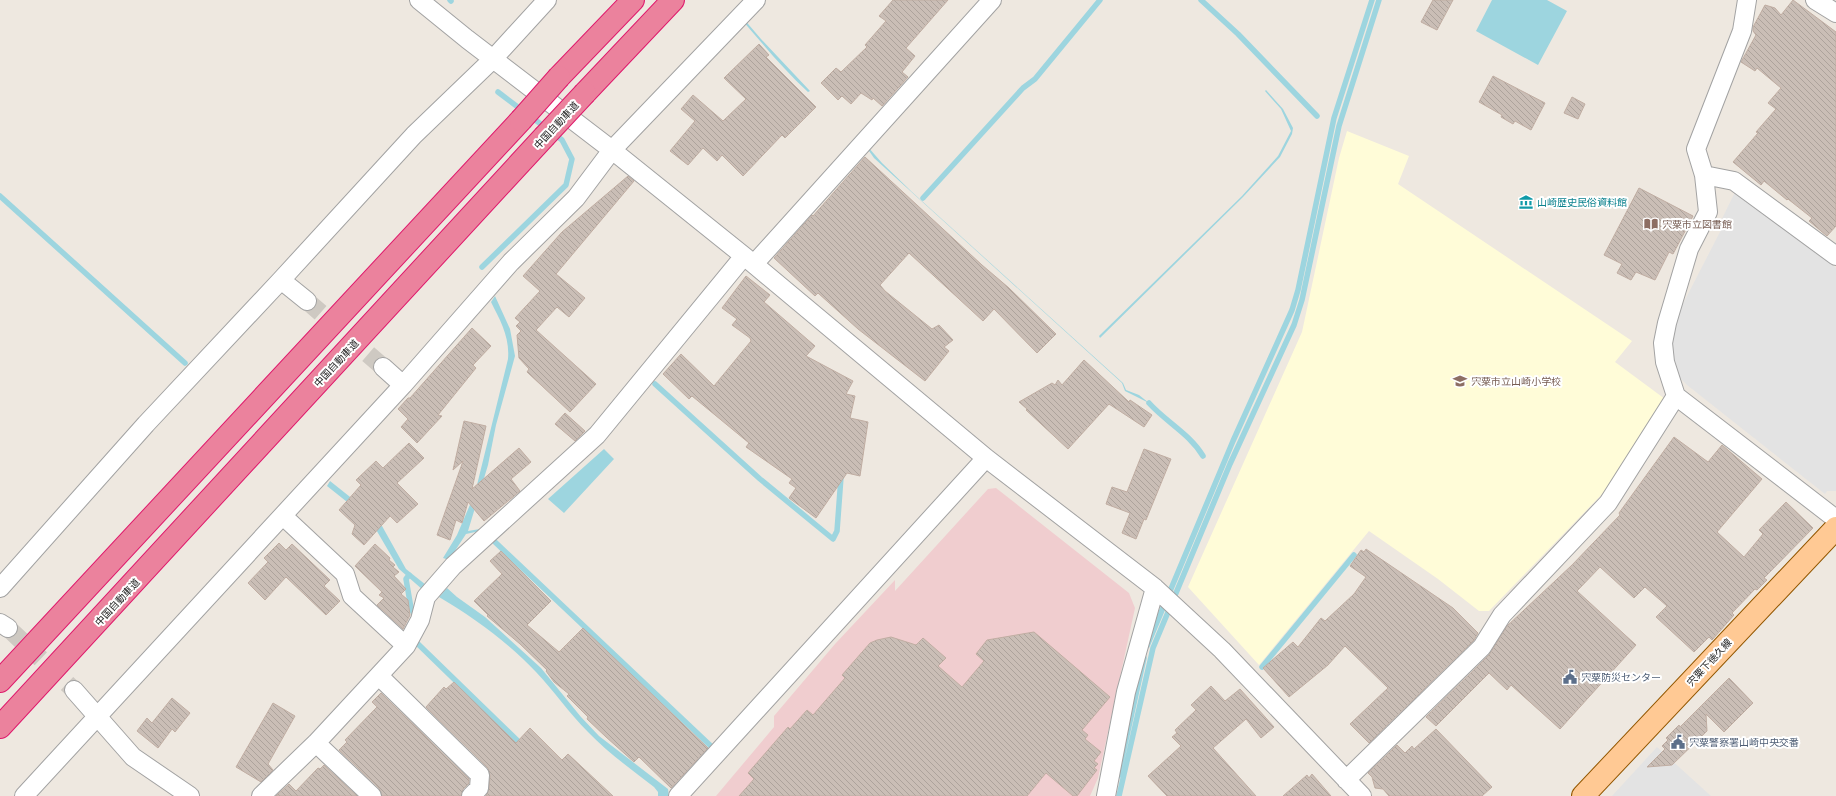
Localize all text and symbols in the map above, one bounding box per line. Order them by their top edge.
street label: 中国自動車道 [532,100,582,152]
museum icon: 山崎歴史民俗資料館 [1518,194,1534,210]
place label: 山崎歴史民俗資料館 [1537,197,1627,209]
library icon: 宍粟市立図書館 [1643,216,1659,232]
place label: 宍粟市立図書館 [1662,219,1732,231]
street label: 中国自動車道 [312,338,362,390]
school or university icon: 宍粟市立山崎小学校 [1452,373,1468,389]
place label: 宍粟市立山崎小学校 [1471,376,1561,388]
street label: 中国自動車道 [93,577,143,629]
street label: 宍粟下徳久線 [1685,637,1735,689]
public building icon: 宍粟防災センター [1562,669,1578,685]
place label: 宍粟防災センター [1581,672,1661,684]
public building icon: 宍粟警察署山崎中央交番 [1670,734,1686,750]
place label: 宍粟警察署山崎中央交番 [1689,737,1799,749]

